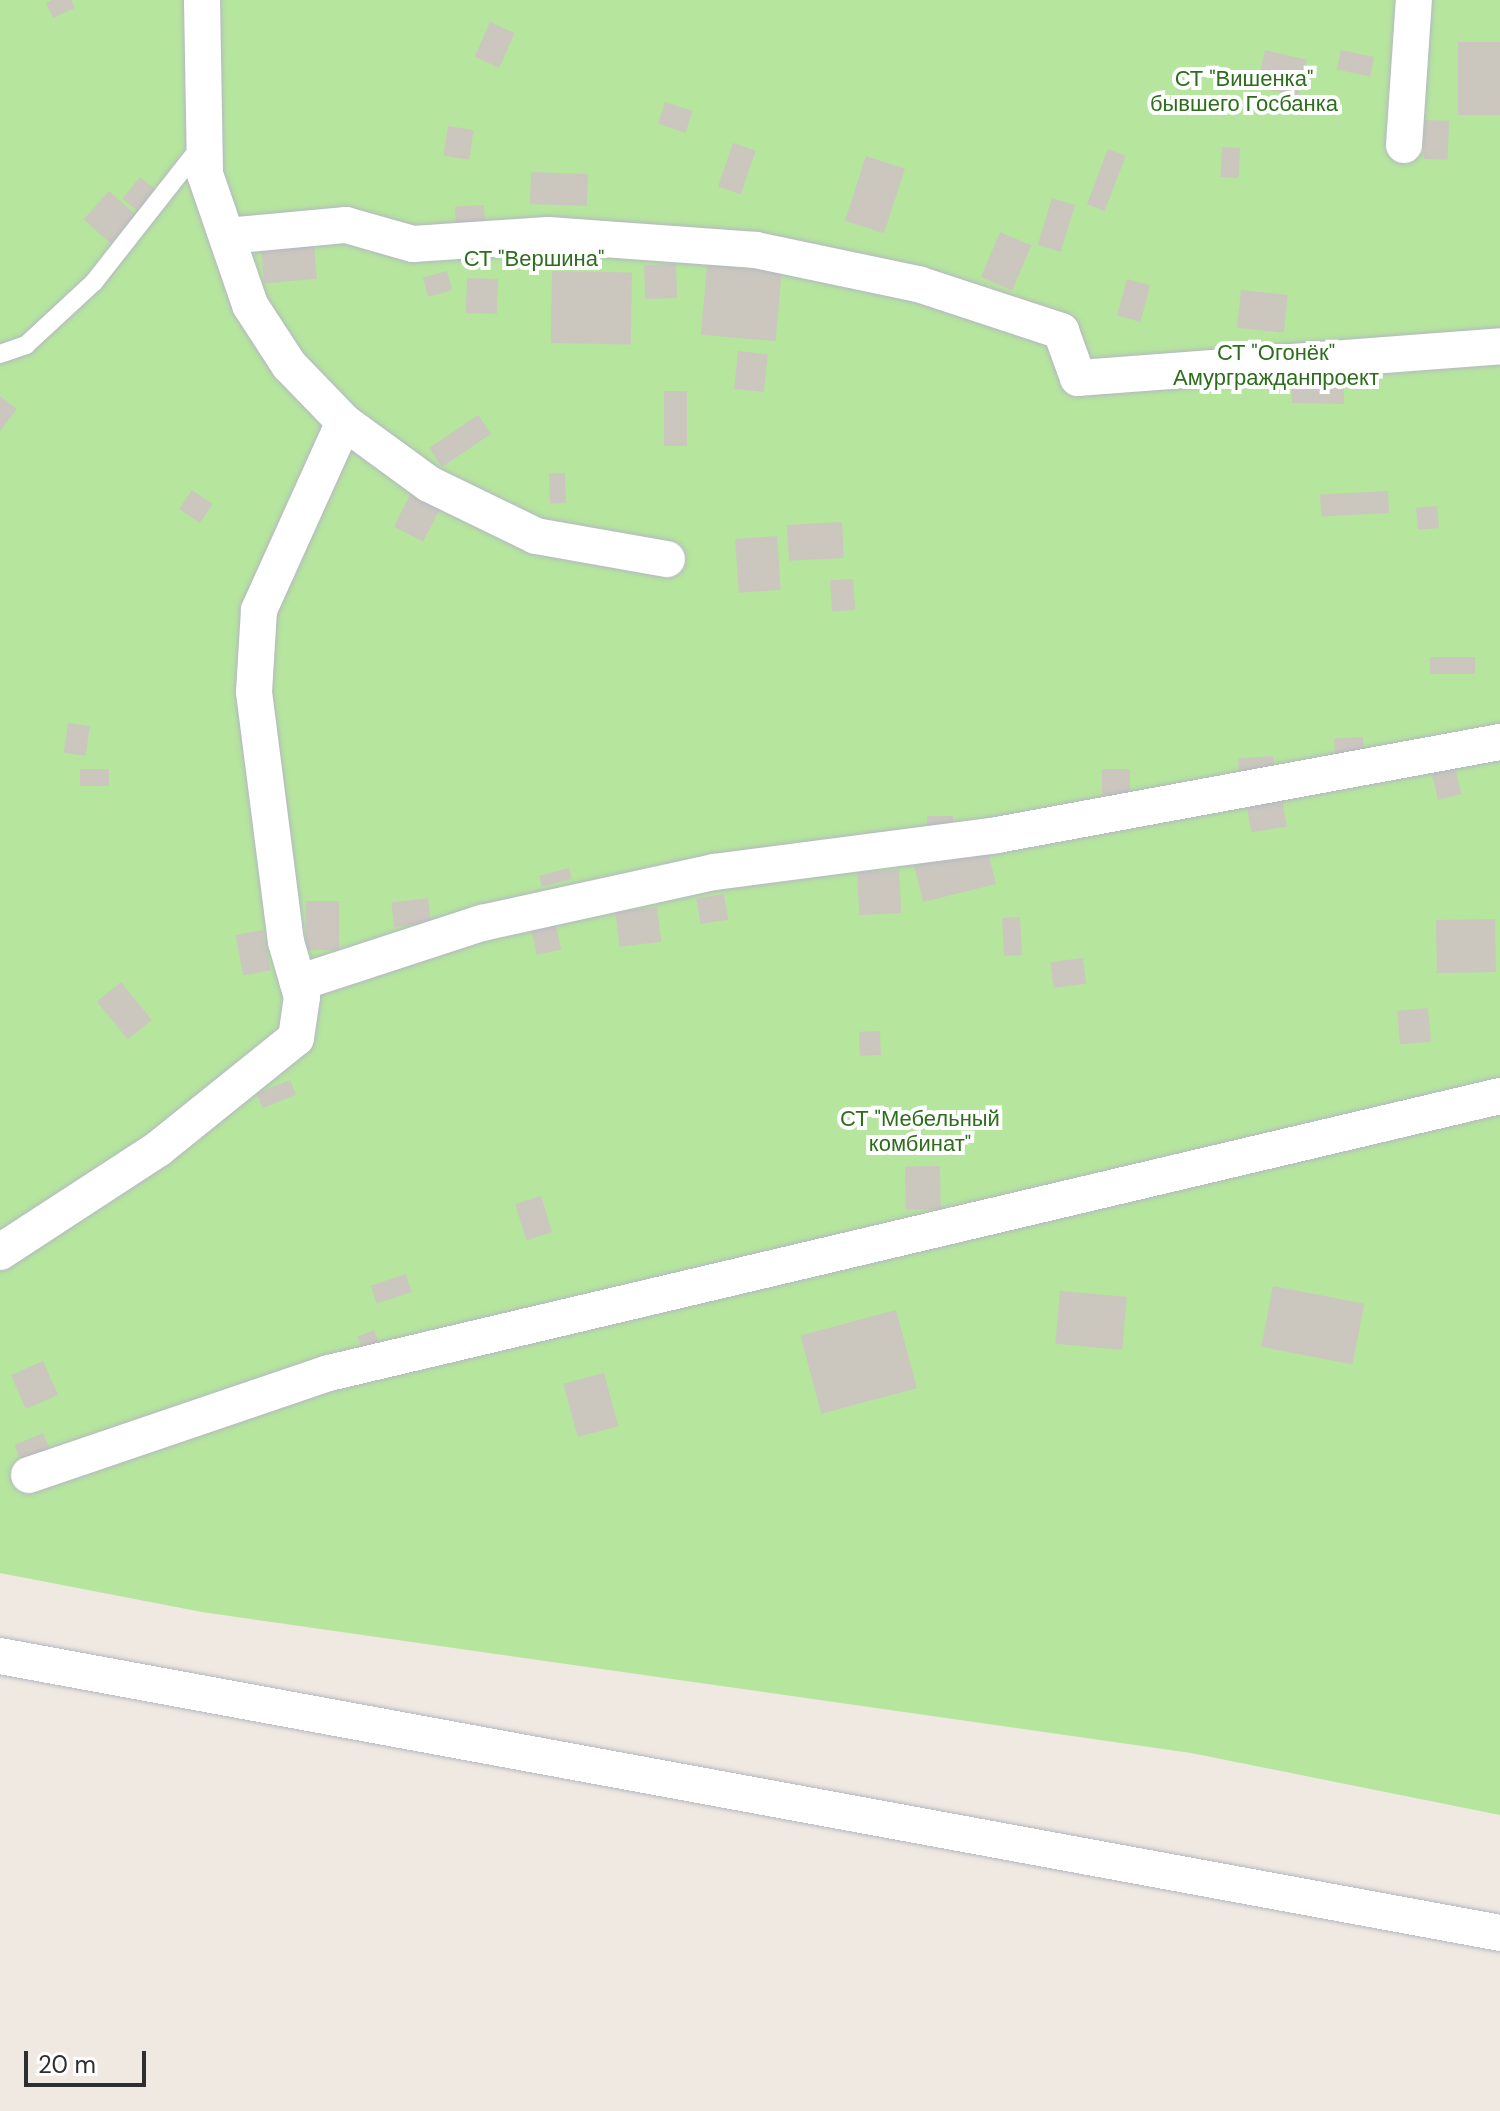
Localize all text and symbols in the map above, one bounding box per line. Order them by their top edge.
park label: СТ "Вишенка" бывшего Госбанка [1150,65,1338,116]
park label: СТ "Вершина" [464,246,604,272]
park label: СТ "Огонёк" Амургражданпроект [1173,339,1379,390]
park label: СТ "Мебельный комбинат" [840,1105,1000,1156]
scale bar [28,2035,150,2085]
text: 20 m [38,2049,96,2080]

